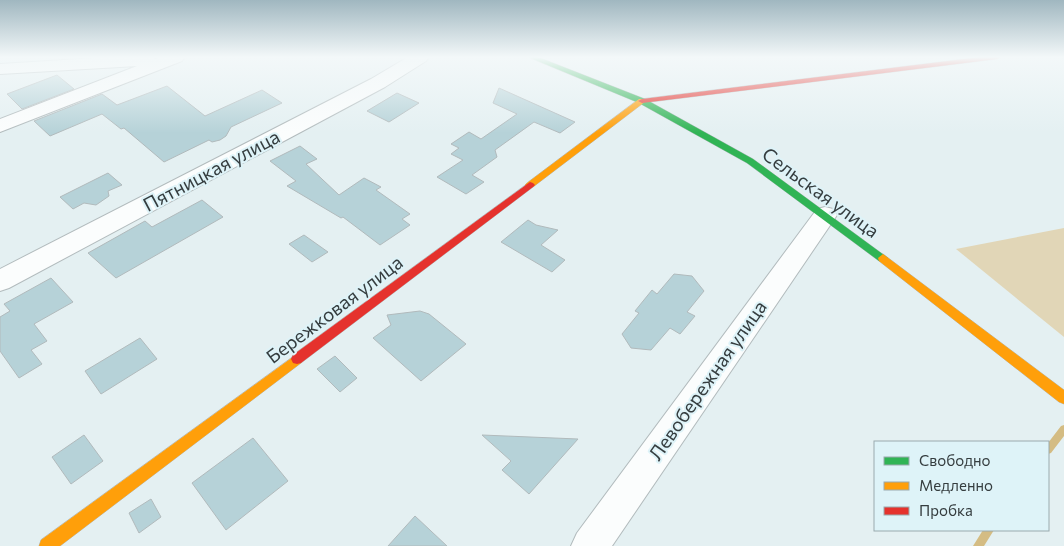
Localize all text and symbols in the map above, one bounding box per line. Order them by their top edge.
street label: Пятницкая улица [139,124,283,216]
street label: Сельская улица [758,142,884,242]
street label: Бережковая улица [261,250,407,368]
street label: Левобережная улица [643,296,771,464]
legend [874,441,1049,531]
text: Свободно [919,451,990,469]
text: Медленно [919,476,993,494]
text: Пробка [919,501,973,519]

